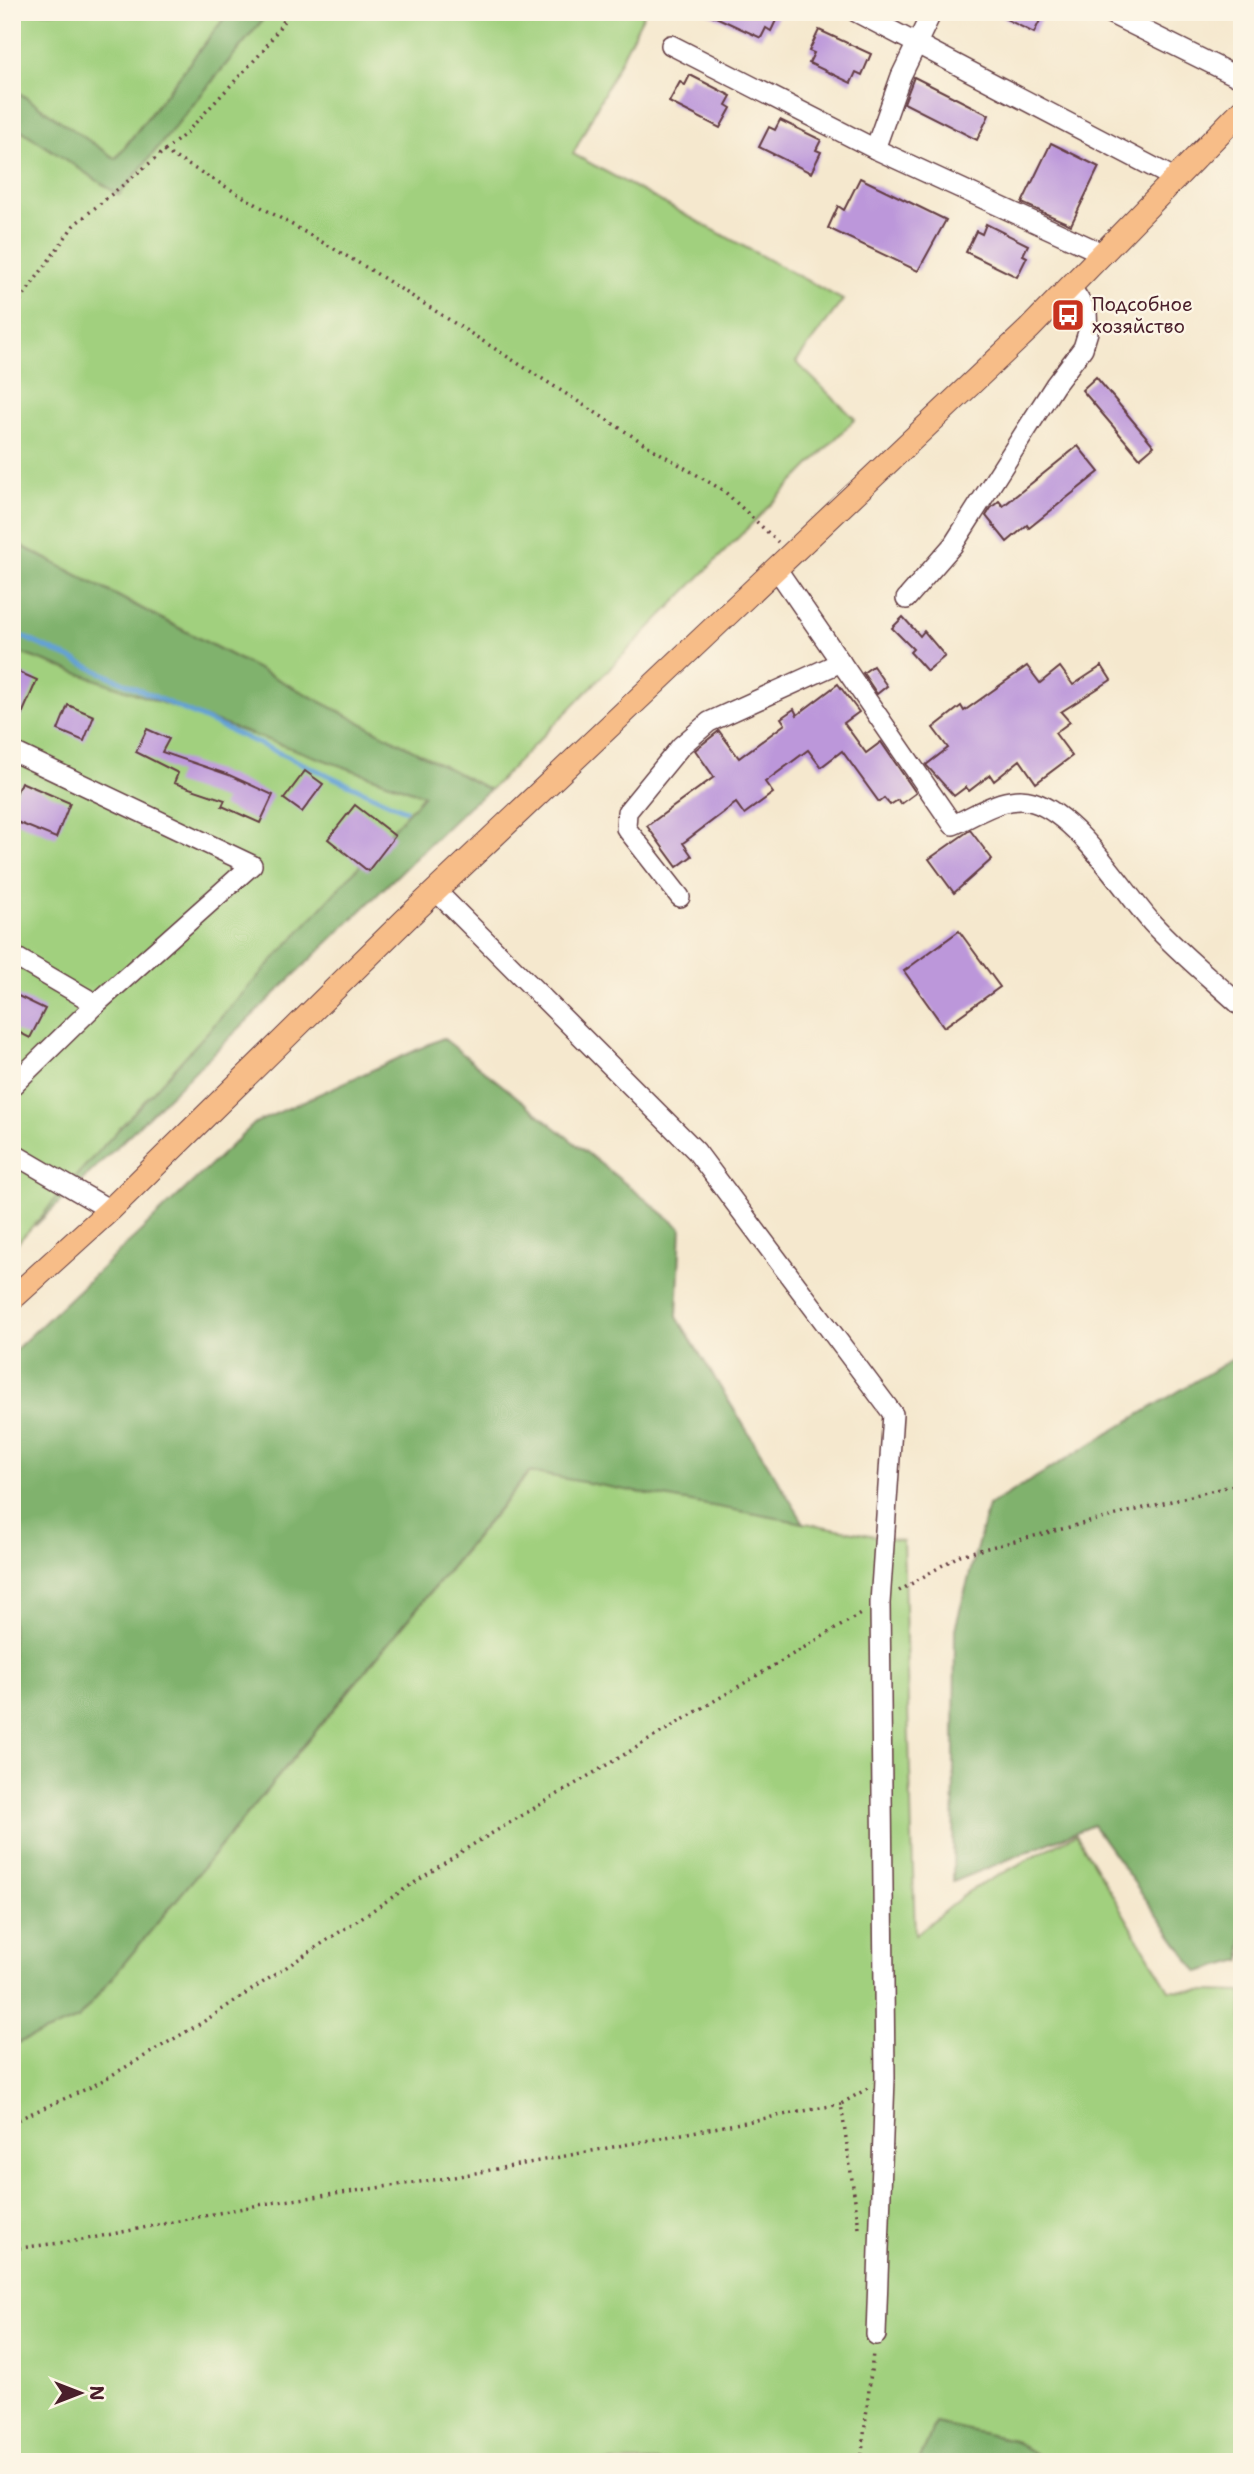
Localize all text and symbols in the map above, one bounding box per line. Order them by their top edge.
place label: Подсобное хозяйство [1092,292,1193,339]
bus stop icon: Подсобное хозяйство [1049,296,1087,334]
north arrow [46,2358,116,2428]
text: N [84,2385,109,2401]

